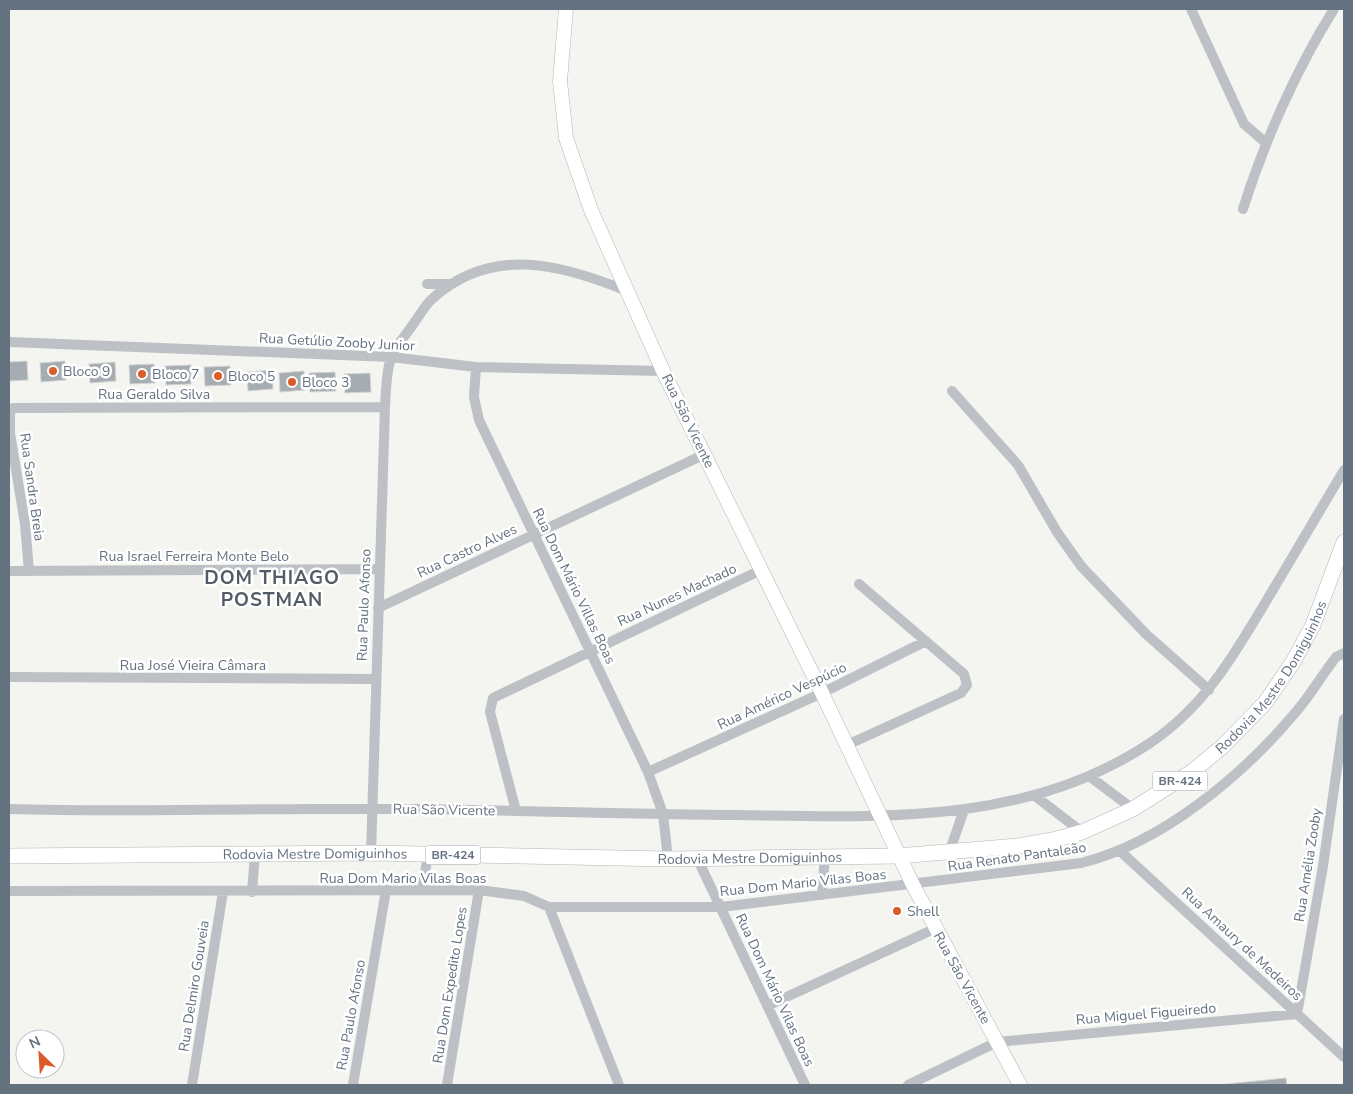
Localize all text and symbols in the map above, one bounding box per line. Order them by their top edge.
street label: Rua Getúlio Zooby Junior [259,328,415,356]
place label: Bloco 9 [63,362,110,381]
marker: Bloco 9 [47,365,59,377]
place label: Bloco 7 [152,365,199,384]
place label: Bloco 5 [228,367,275,386]
marker: Bloco 7 [136,368,148,380]
marker: Bloco 5 [212,370,224,382]
street label: Rua São Vicente [657,371,719,471]
place label: Bloco 3 [302,373,349,392]
marker: Bloco 3 [286,376,298,388]
street label: Rua Geraldo Silva [98,385,210,404]
street label: Rua Sandra Breia [15,432,49,542]
street label: Rua Dom Mário Villas Boas [528,505,620,667]
street label: Rua Castro Alves [414,519,520,582]
street label: Rua Israel Ferreira Monte Belo [99,547,289,566]
street label: Rua Paulo Afonso [353,548,375,661]
street label: Rua Nunes Machado [614,559,740,631]
district label: DOM THIAGO POSTMAN [204,565,340,613]
street label: Rodovia Mestre Domiguinhos [1211,598,1331,758]
street label: Rua José Vieira Câmara [120,656,266,675]
street label: Rua Américo Vespúcio [714,658,850,734]
road number: BR-424 [1152,771,1208,790]
street label: Rua São Vicente [393,800,495,820]
street label: Rua Amélia Zooby [1290,806,1327,923]
street label: Rua Renato Pantaleão [947,838,1088,876]
street label: Rodovia Mestre Domiguinhos [223,843,408,864]
road number: BR-424 [426,846,480,864]
street label: Rodovia Mestre Domiguinhos [657,847,843,869]
street label: Rua Dom Mario Vilas Boas [719,865,887,901]
street label: Rua Dom Mario Vilas Boas [319,869,487,888]
street label: Rua Amaury de Medeiros [1177,883,1307,1005]
place label: Shell [907,902,940,921]
street label: Rua Dom Expedito Lopes [428,905,472,1065]
marker: Shell [891,905,903,917]
street label: Rua Dom Mário Vilas Boas [731,910,819,1070]
street label: Rua Delmiro Gouveia [174,919,214,1053]
street label: Rua São Vicente [929,929,995,1027]
street label: Rua Paulo Afonso [332,958,370,1072]
street label: Rua Miguel Figueiredo [1075,998,1217,1030]
north arrow [15,1029,65,1079]
text: N [26,1032,43,1053]

